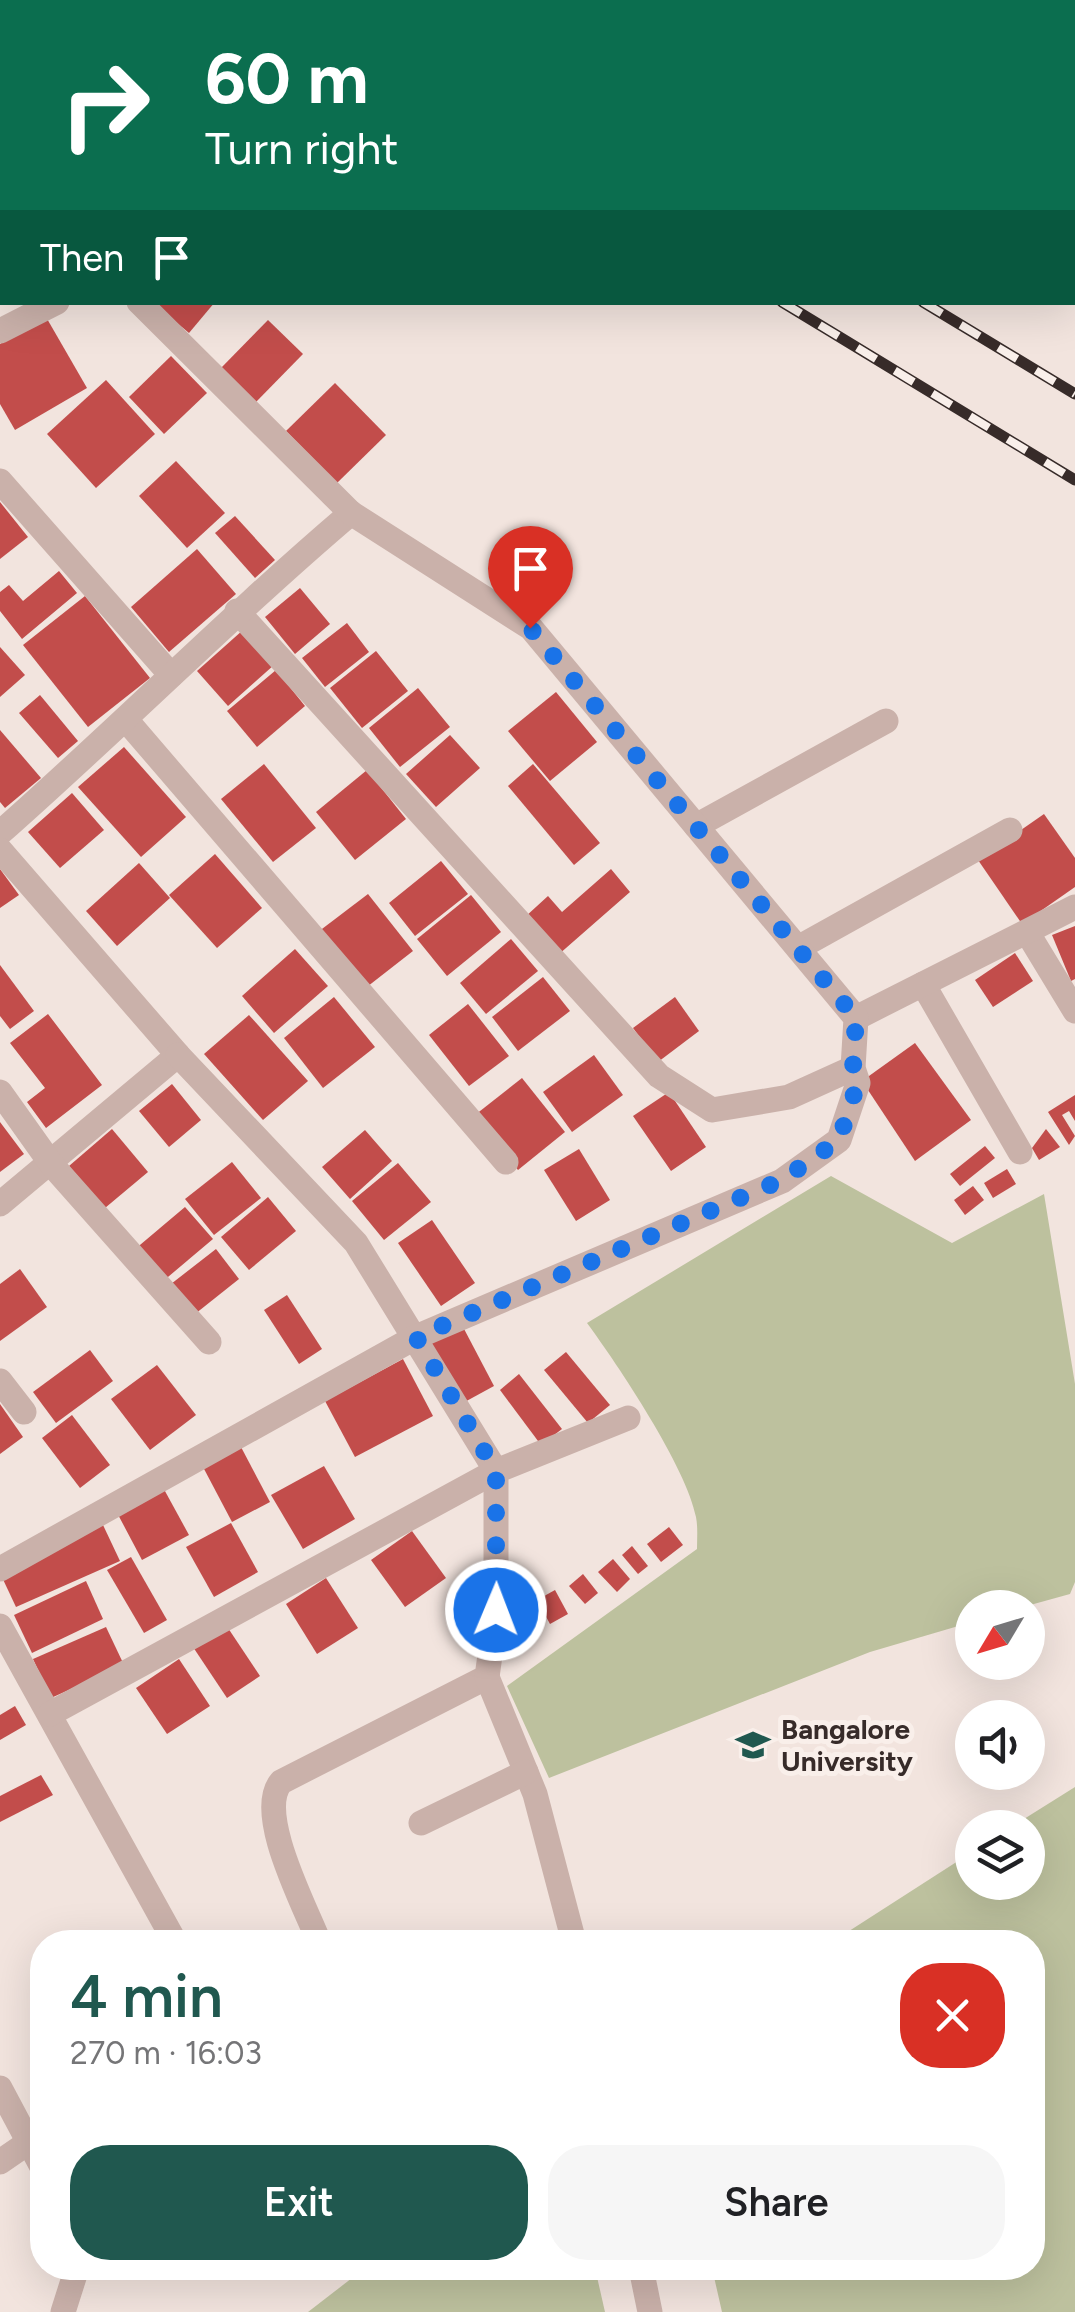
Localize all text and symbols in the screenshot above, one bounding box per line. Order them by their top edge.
text: 60 m [205,36,369,121]
icon: right [40,40,170,170]
text: Turn right [205,121,398,175]
icon: arrive [144,230,199,285]
text: Then [40,235,124,281]
pin [488,526,573,629]
icon: arrive [503,541,558,596]
position arrow [444,1558,548,1662]
north arrow [955,1590,1045,1680]
map controls [955,1590,1045,1900]
button: sound [955,1700,1045,1790]
place label: Bangalore University [781,1712,914,1778]
school or university icon: Bangalore University [734,1726,772,1764]
button: layers [955,1810,1045,1900]
text: 4 min [70,1960,223,2032]
button: close [900,1963,1005,2068]
text: 270 m · 16:03 [70,2034,262,2072]
button: Exit [70,2145,528,2260]
button: Share [548,2145,1005,2260]

